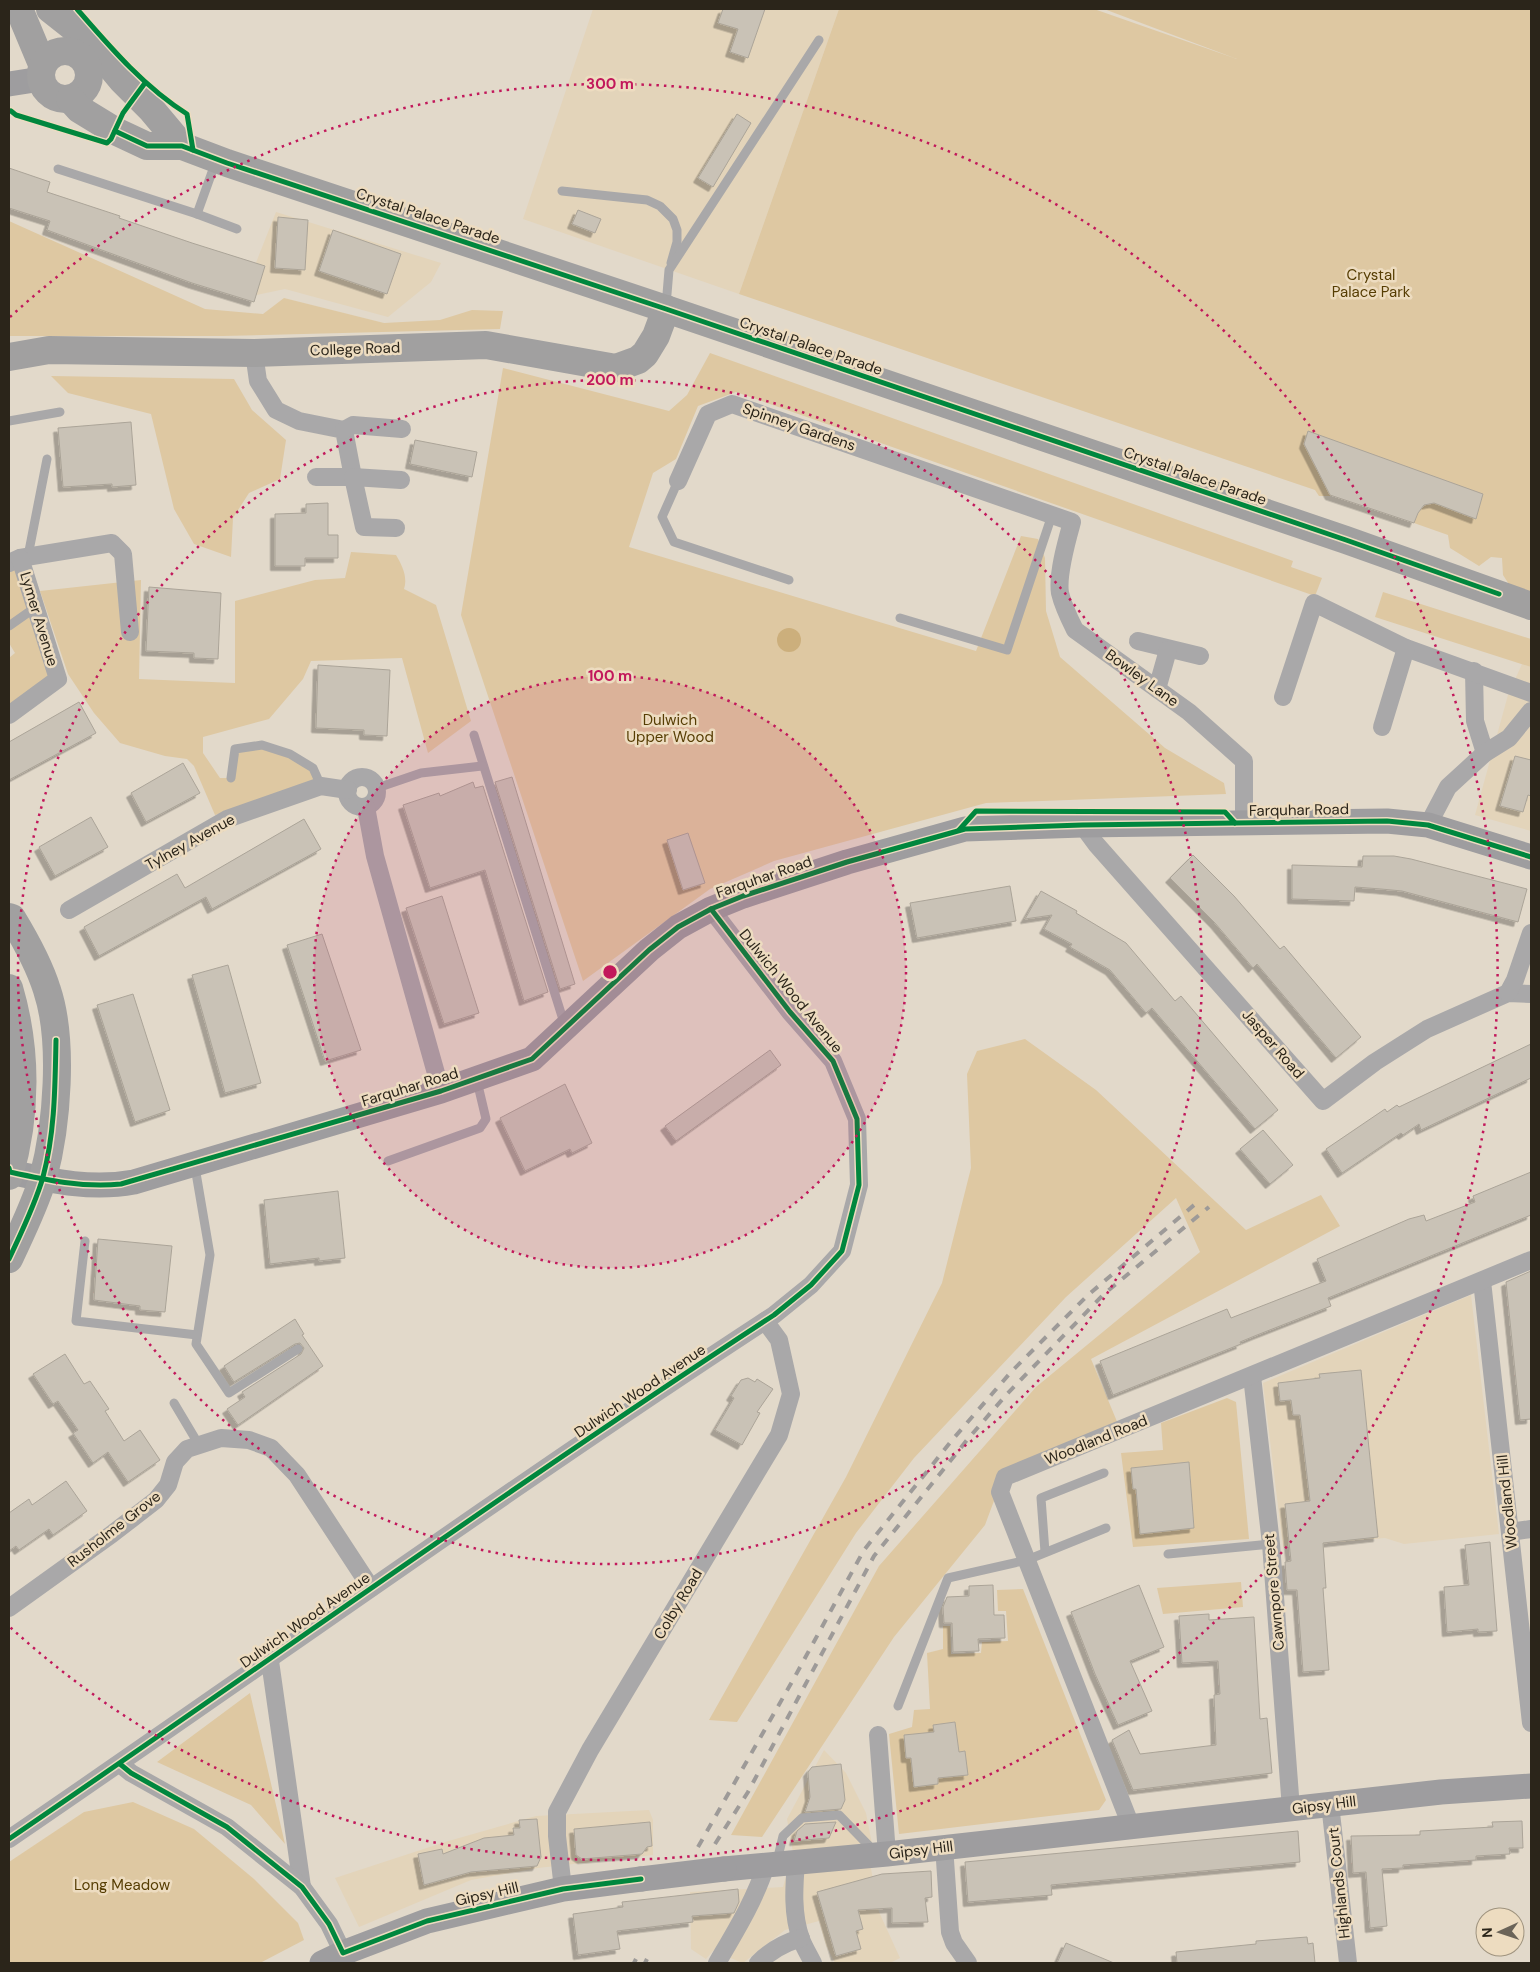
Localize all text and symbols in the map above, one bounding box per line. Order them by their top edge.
text: 300 m [586,74,634,94]
street label: Crystal Palace Parade [354,183,502,249]
park label: Crystal Palace Park [1332,265,1411,302]
street label: Crystal Palace Parade [737,312,885,380]
street label: College Road [310,337,400,361]
text: 200 m [586,370,634,390]
street label: Spinney Gardens [740,398,858,456]
street label: Crystal Palace Parade [1121,442,1269,510]
street label: Lymer Avenue [15,569,63,669]
street label: Bowley Lane [1101,645,1183,711]
text: 100 m [588,666,632,686]
park label: Dulwich Upper Wood [626,710,714,747]
street label: Farquhar Road [1249,799,1349,821]
street label: Tylney Avenue [142,809,238,875]
street label: Farquhar Road [713,851,815,903]
street label: Dulwich Wood Avenue [735,925,847,1057]
centre of rings [601,963,619,981]
street label: Jasper Road [1237,1005,1309,1083]
street label: Farquhar Road [359,1063,461,1111]
street label: Dulwich Wood Avenue [570,1340,710,1442]
street label: Woodland Road [1042,1410,1150,1470]
street label: Woodland Hill [1492,1454,1522,1550]
street label: Rusholme Grove [63,1486,165,1572]
street label: Cawnpore Street [1259,1533,1289,1651]
street label: Colby Road [649,1565,707,1643]
street label: Dulwich Wood Avenue [236,1568,374,1672]
street label: Gipsy Hill [1291,1791,1357,1819]
street label: Highlands Court [1323,1826,1355,1940]
street label: Gipsy Hill [888,1836,954,1864]
park label: Long Meadow [74,1875,171,1895]
street label: Gipsy Hill [453,1877,521,1911]
north arrow [1475,1907,1525,1957]
text: N [1478,1927,1496,1938]

